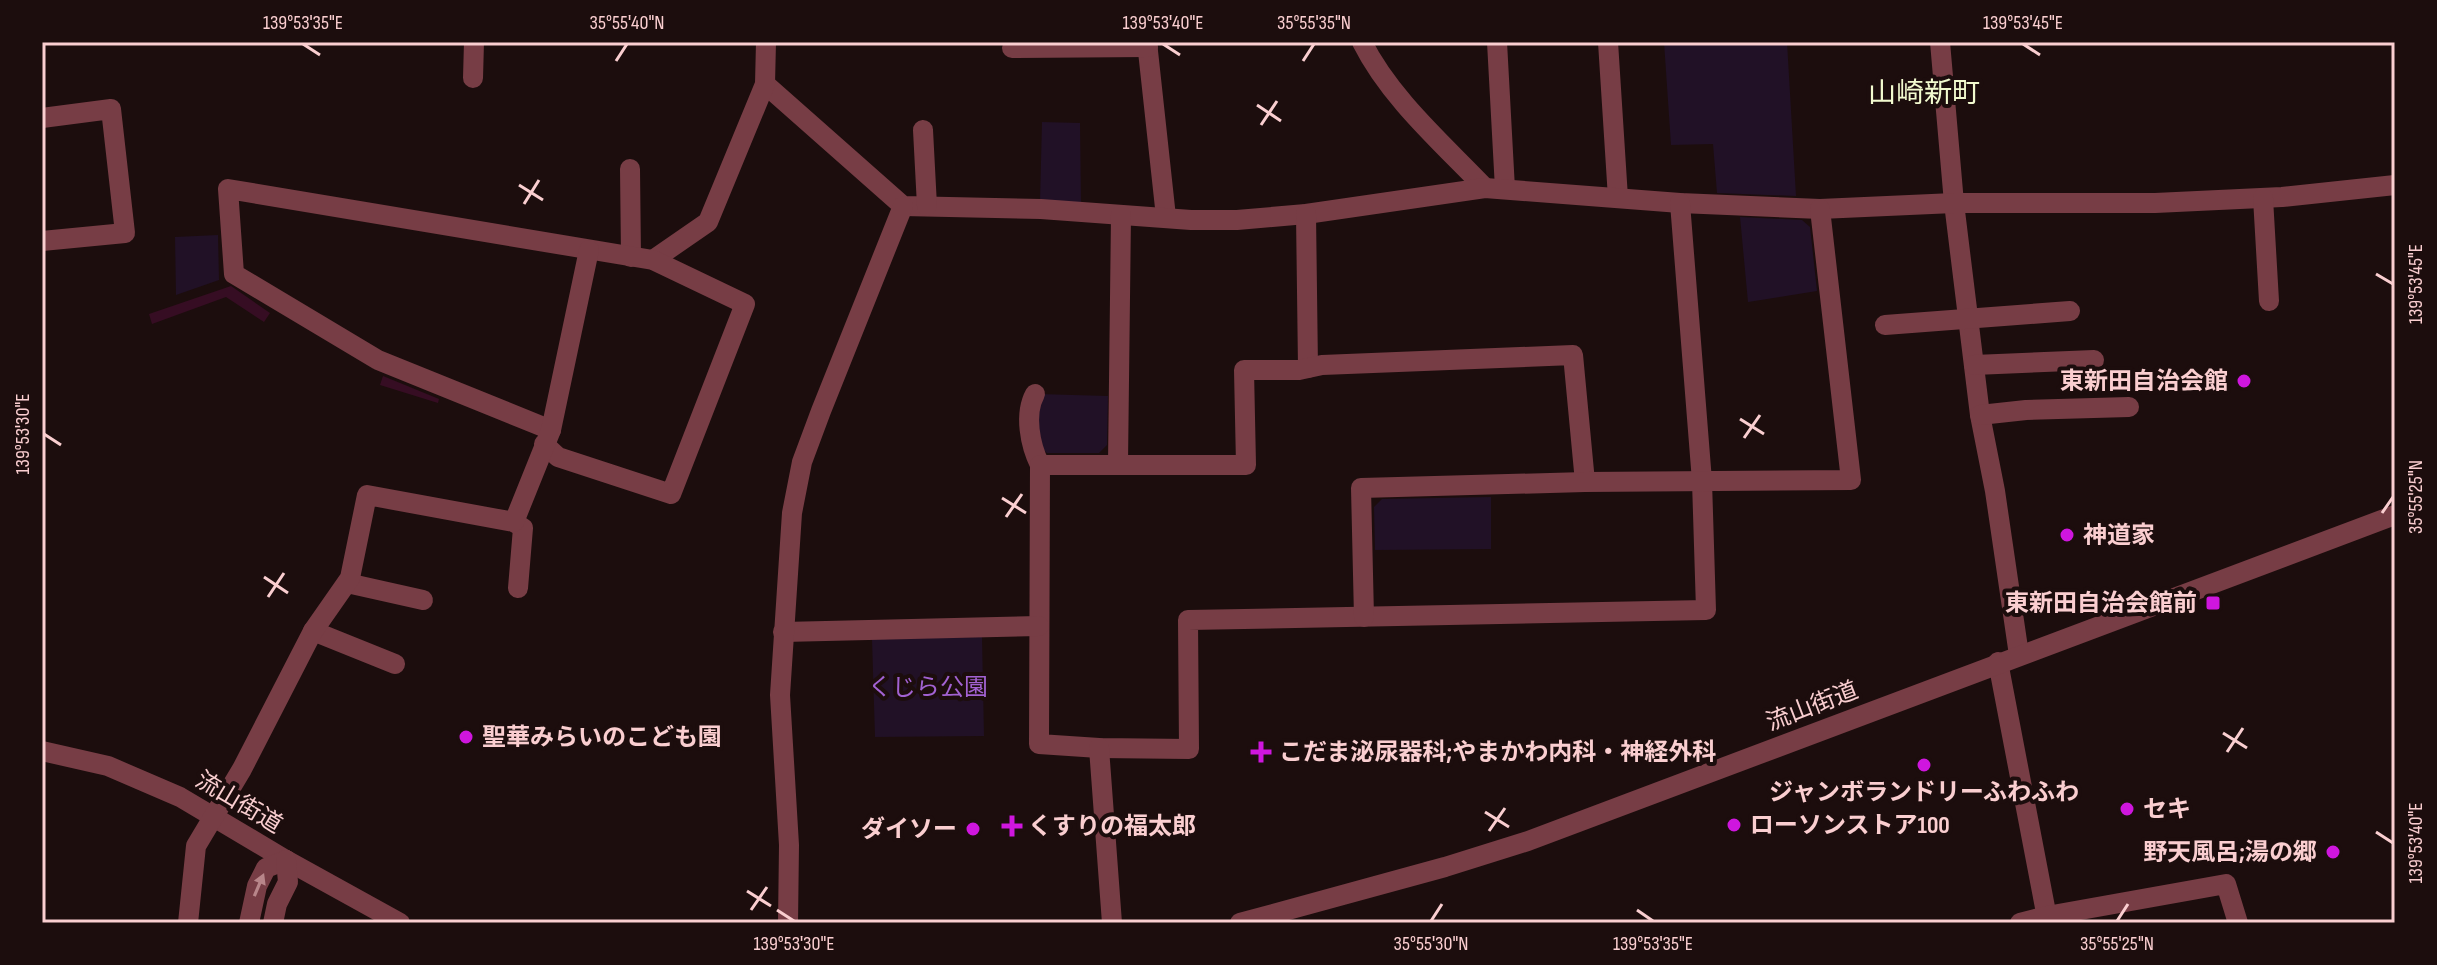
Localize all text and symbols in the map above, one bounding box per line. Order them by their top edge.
text: 139°53'35"E [263,11,343,35]
text: 35°55'40"N [590,11,664,35]
text: 139°53'40"E [1123,11,1203,35]
text: 35°55'35"N [1277,11,1351,35]
text: 139°53'45"E [1983,11,2063,35]
district label: 山崎新町 [1868,77,1980,110]
text: 139°53'45"E [2404,244,2428,324]
place label: 東新田自治会館 [2060,367,2228,396]
marker: 東新田自治会館 [2235,372,2253,390]
text: 139°53'30"E [11,394,35,474]
text: 35°55'25"N [2404,460,2428,534]
place label: 神道家 [2083,521,2155,550]
marker: 神道家 [2058,526,2076,544]
place label: 東新田自治会館前 [2005,589,2197,618]
marker: 東新田自治会館前 [2204,594,2222,612]
park label: くじら公園 [868,673,988,702]
street label: 流山街道 [1762,676,1862,737]
place label: 聖華みらいのこども園 [482,723,722,752]
marker: 聖華みらいのこども園 [457,728,475,746]
place label: こだま泌尿器科;やまかわ内科・神経外科 [1279,738,1716,767]
marker: こだま泌尿器科;やまかわ内科・神経外科 [1250,741,1272,763]
marker: ジャンボランドリーふわふわ [1915,756,1933,774]
street label: 流山街道 [190,765,287,840]
place label: ジャンボランドリーふわふわ [1769,778,2079,807]
place label: セキ [2143,795,2191,824]
marker: セキ [2118,800,2136,818]
text: 139°53'40"E [2404,803,2428,883]
place label: ローソンストア100 [1750,811,1950,840]
place label: くすりの福太郎 [1028,812,1196,841]
place label: ダイソー [861,815,957,844]
marker: ローソンストア100 [1725,816,1743,834]
marker: くすりの福太郎 [1003,817,1021,835]
marker: ダイソー [964,820,982,838]
place label: 野天風呂;湯の郷 [2143,838,2317,867]
marker: 野天風呂;湯の郷 [2324,843,2342,861]
one-way arrow [252,873,265,897]
text: 139°53'30"E [754,932,834,956]
text: 35°55'30"N [1394,932,1468,956]
text: 139°53'35"E [1613,932,1693,956]
text: 35°55'25"N [2080,932,2154,956]

